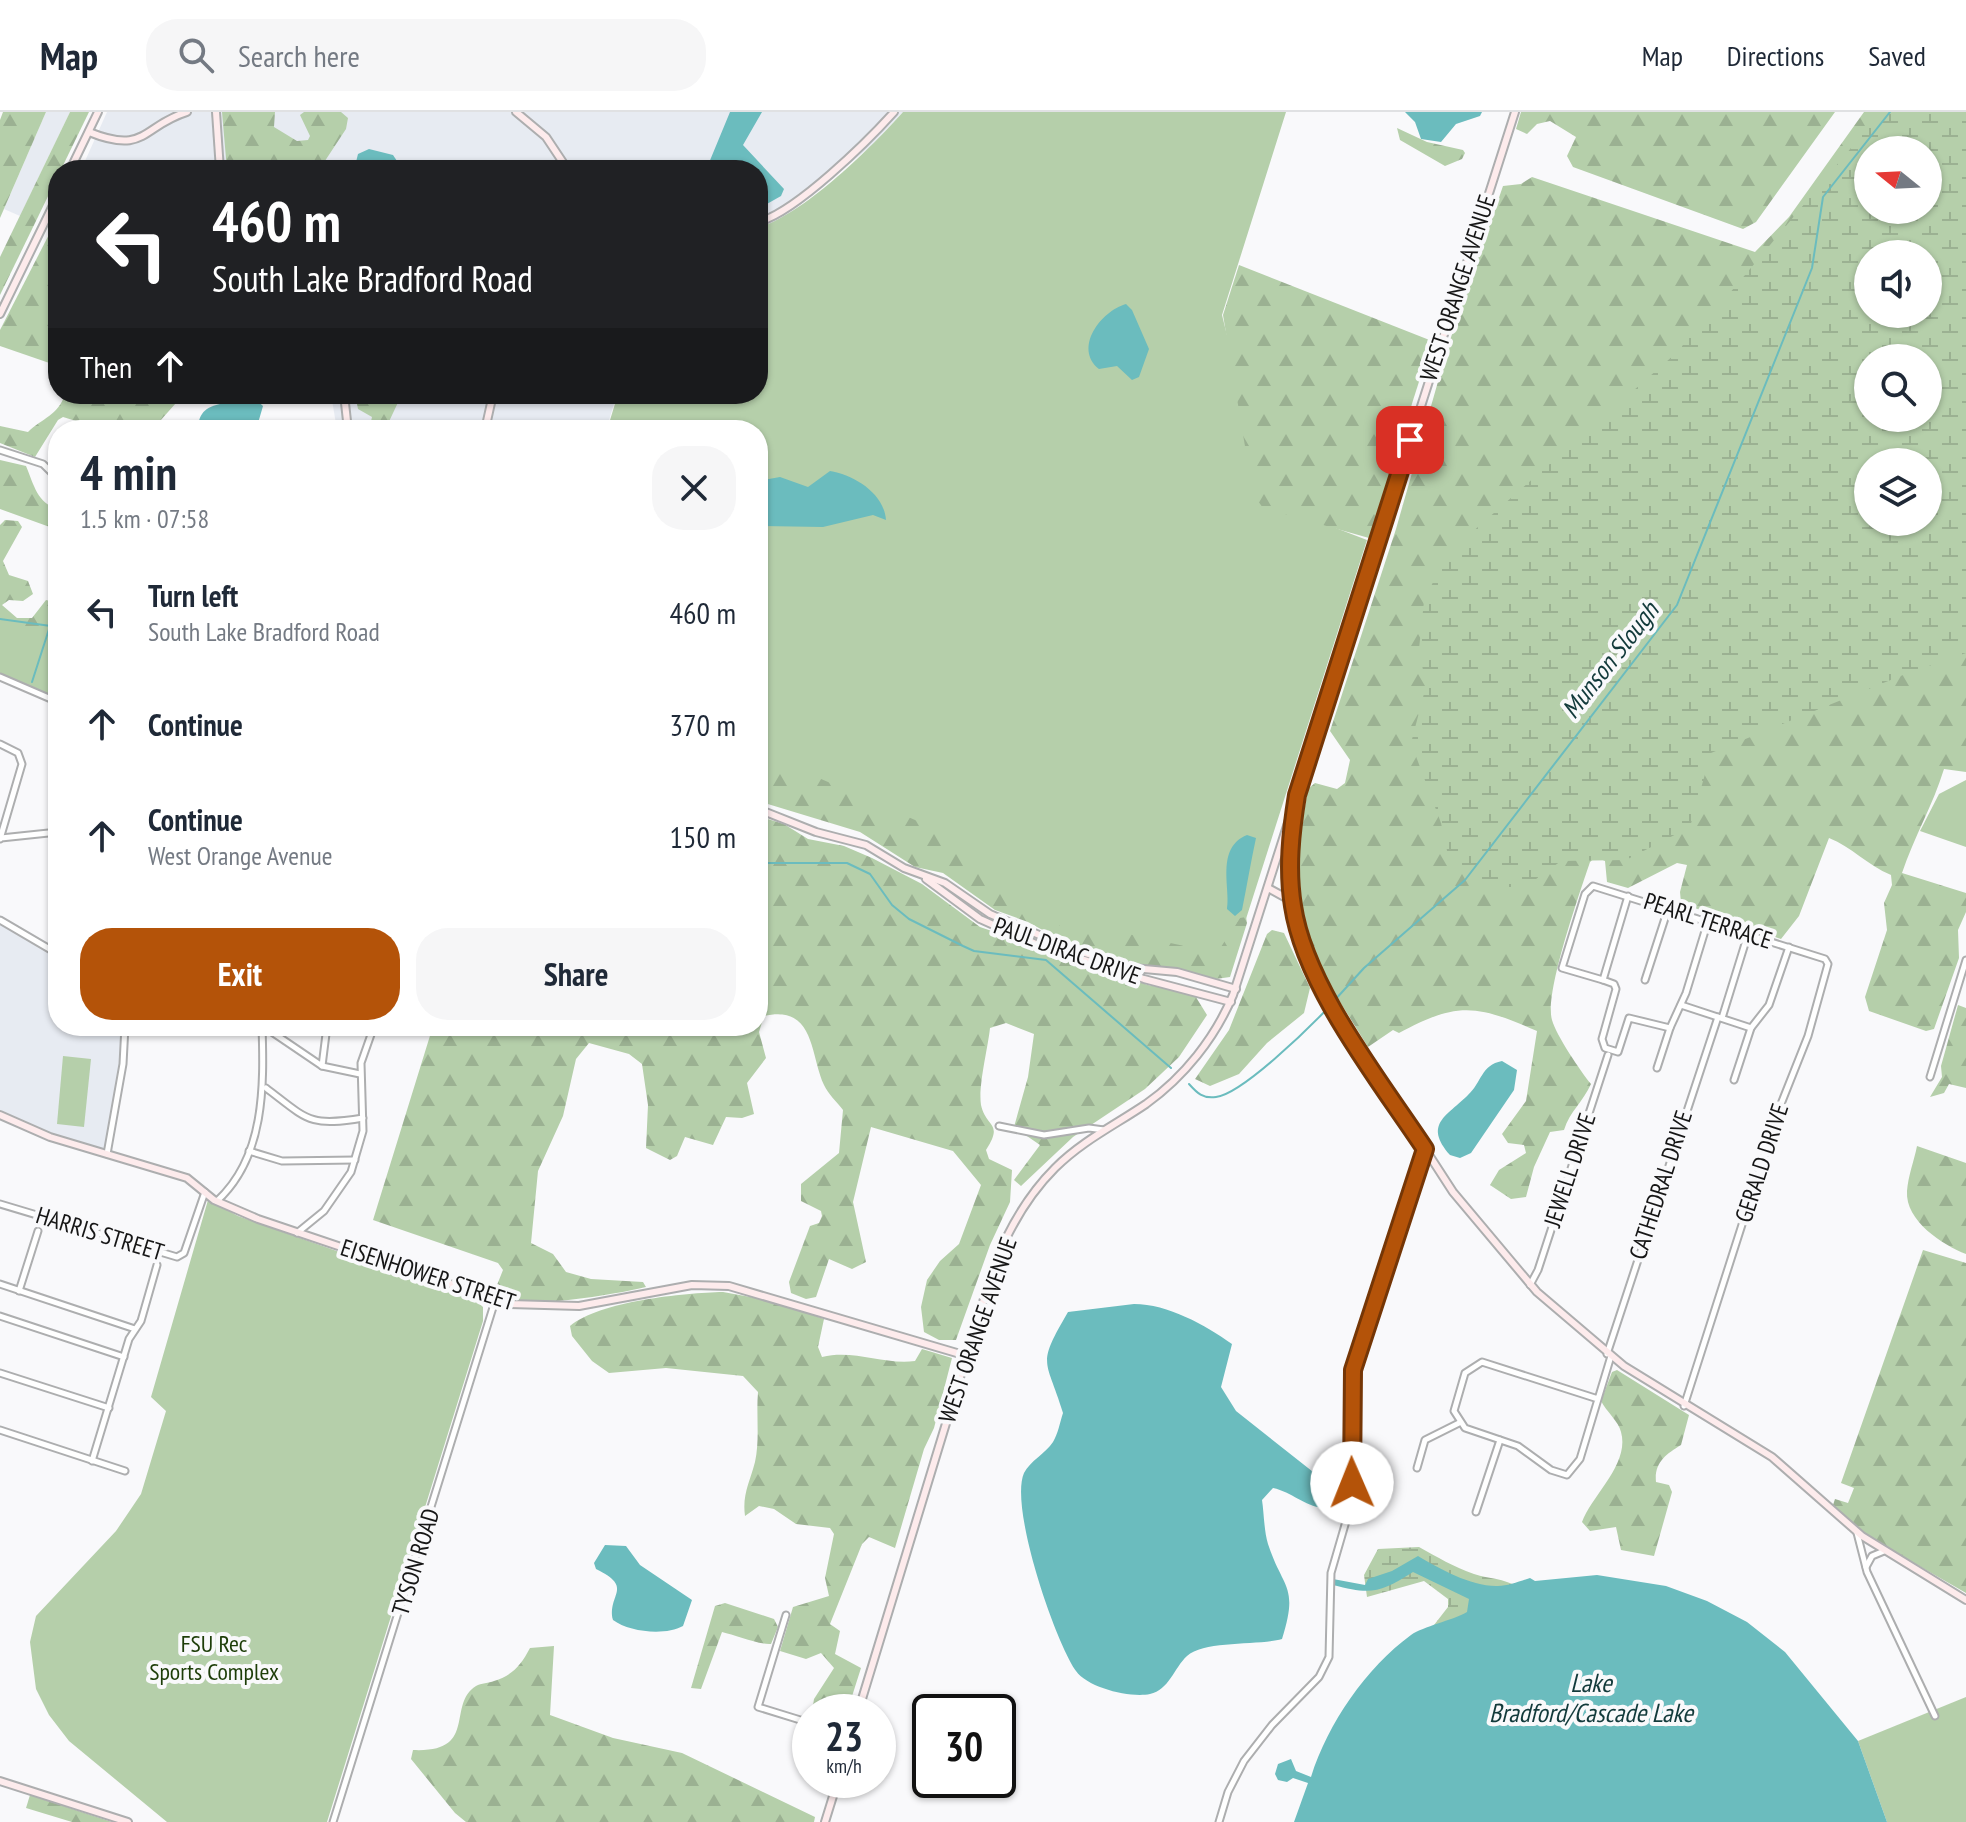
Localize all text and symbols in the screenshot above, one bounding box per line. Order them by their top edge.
search box [146,19,706,91]
text: Map [40,31,98,80]
icon: search [174,33,218,77]
text: Search here [238,36,360,75]
text: Map [1642,37,1683,74]
text: Directions [1727,37,1824,74]
text: Saved [1868,37,1926,74]
north arrow [1854,136,1942,224]
map controls [1854,136,1942,536]
text: 460 m [212,185,341,257]
street label: WEST ORANGE AVENUE [1413,191,1502,385]
icon: left [80,192,184,296]
button: sound [1854,240,1942,328]
text: South Lake Bradford Road [212,255,533,302]
icon: ahead [148,344,192,388]
button: search [1854,344,1942,432]
text: Then [80,347,132,386]
pin [1376,406,1444,474]
icon: arrive [1388,418,1432,462]
text: 4 min [80,441,177,503]
button: close [652,446,736,530]
button: layers [1854,448,1942,536]
text: 1.5 km · 07:58 [80,502,209,535]
text: Turn left [148,576,238,615]
icon: left [80,590,124,634]
text: 460 m [670,593,736,632]
water label: Munson Slough [1554,594,1666,724]
text: South Lake Bradford Road [148,615,380,648]
icon: ahead [80,702,124,746]
text: Continue [148,705,243,744]
text: 370 m [670,705,736,744]
text: Continue [148,800,243,839]
icon: ahead [80,814,124,858]
text: 150 m [670,817,736,856]
text: West Orange Avenue [148,839,332,872]
street label: PEARL TERRACE [1640,885,1776,956]
street label: PAUL DIRAC DRIVE [989,910,1145,991]
button: Exit [80,928,400,1020]
button: Share [416,928,736,1020]
street label: GERALD DRIVE [1728,1099,1795,1226]
street label: CATHEDRAL DRIVE [1622,1107,1699,1263]
street label: JEWELL DRIVE [1536,1109,1602,1232]
street label: HARRIS STREET [32,1199,168,1268]
street label: EISENHOWER STREET [337,1232,520,1317]
street label: WEST ORANGE AVENUE [931,1233,1024,1427]
position arrow [1310,1441,1394,1525]
street label: TYSON ROAD [385,1505,446,1619]
park label: FSU Rec Sports Complex [149,1628,279,1687]
water label: Lake Bradford/Cascade Lake [1489,1666,1695,1729]
speed limit sign: 30 [912,1694,1016,1798]
text: 23 [825,1710,863,1762]
text: km/h [826,1753,862,1779]

